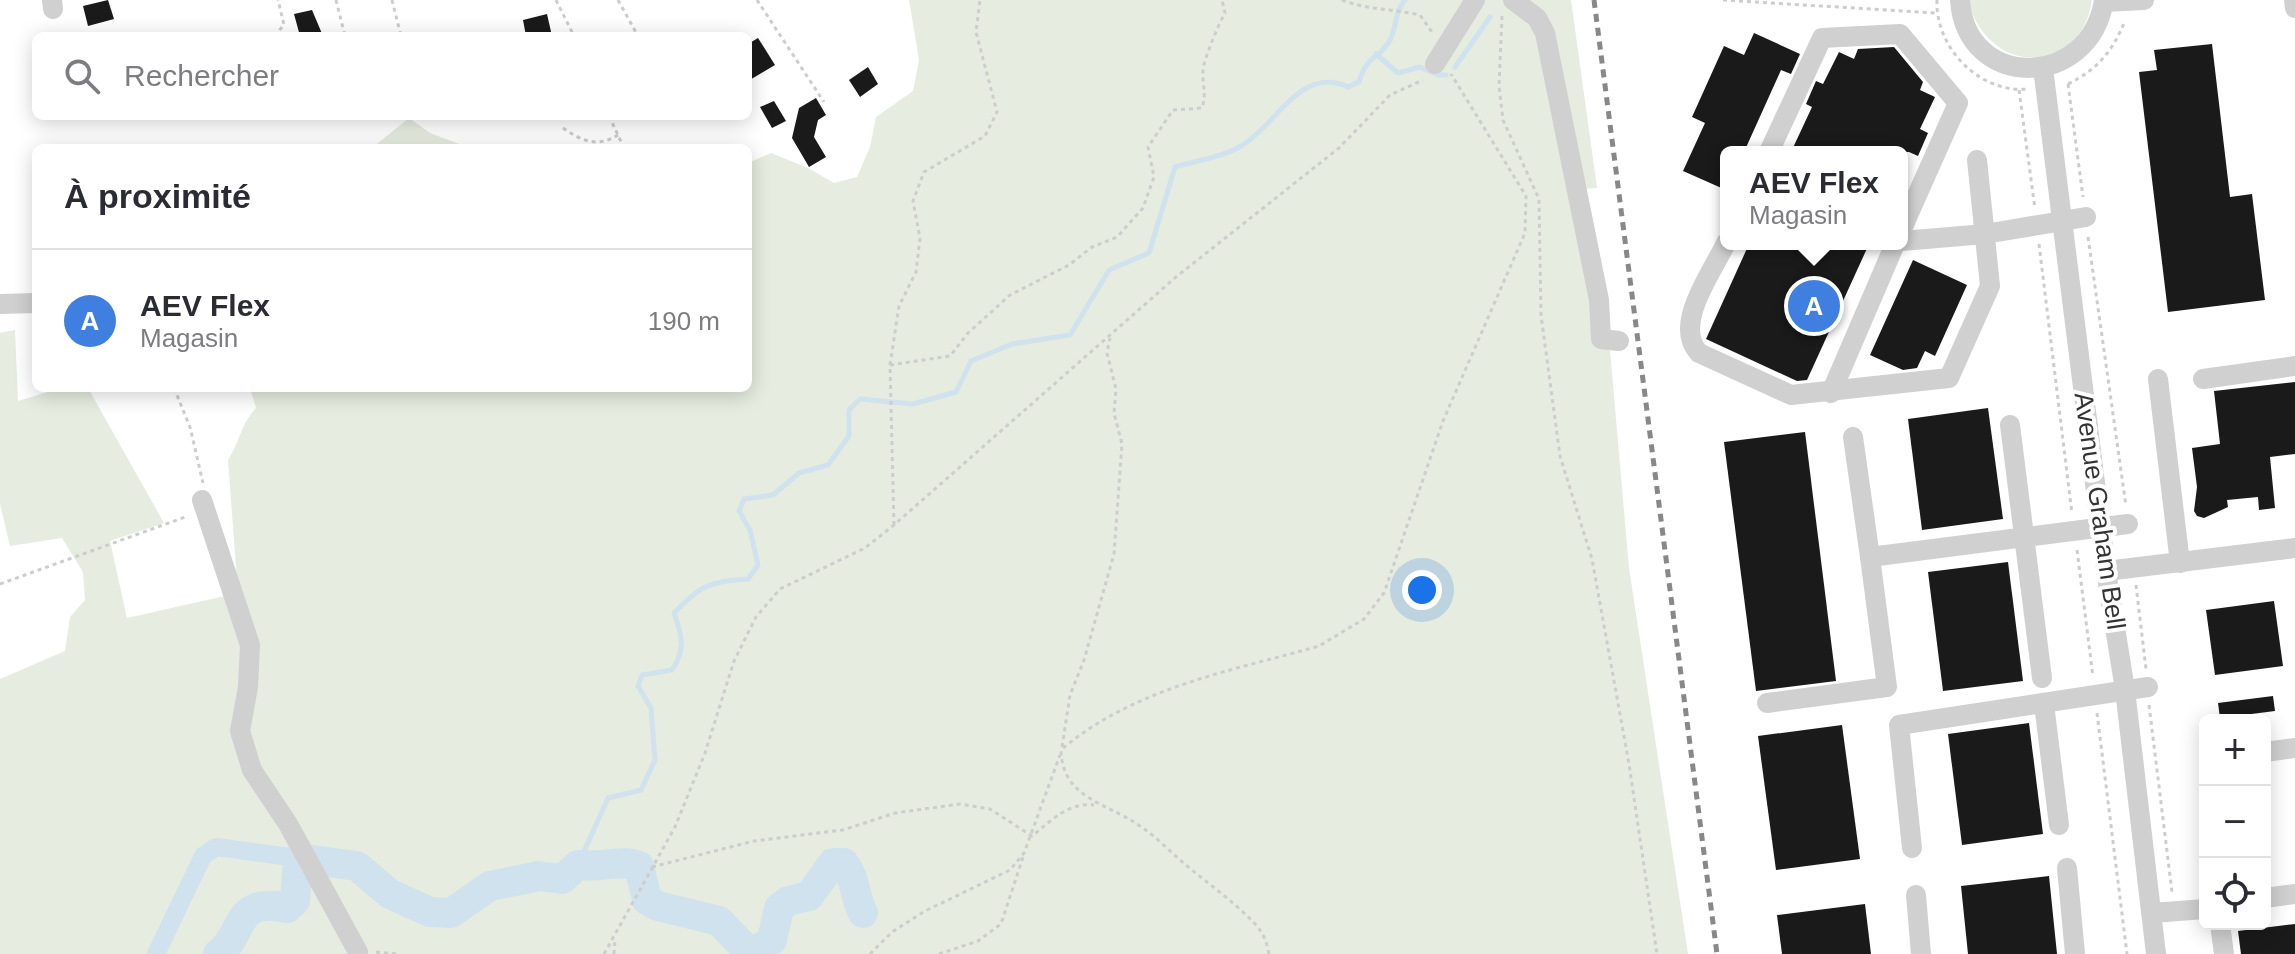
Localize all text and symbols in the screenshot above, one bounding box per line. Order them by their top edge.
search box [32,32,752,120]
icon: search [60,54,104,98]
text: Rechercher [124,59,279,92]
popup [1720,146,1908,250]
text: AEV Flex [1749,166,1879,199]
text: À proximité [64,177,251,215]
text: Magasin [1749,200,1847,230]
pin: A [1788,276,1840,336]
text: AEV Flex [140,289,270,322]
text: A [81,306,99,336]
text: 190 m [648,306,720,336]
text: Magasin [140,323,238,353]
street label: Avenue Graham Bell [2068,390,2132,632]
your location [1402,570,1442,610]
map controls [2199,714,2271,930]
button: + [2199,714,2271,786]
button: − [2199,786,2271,858]
button: locate [2199,858,2271,930]

